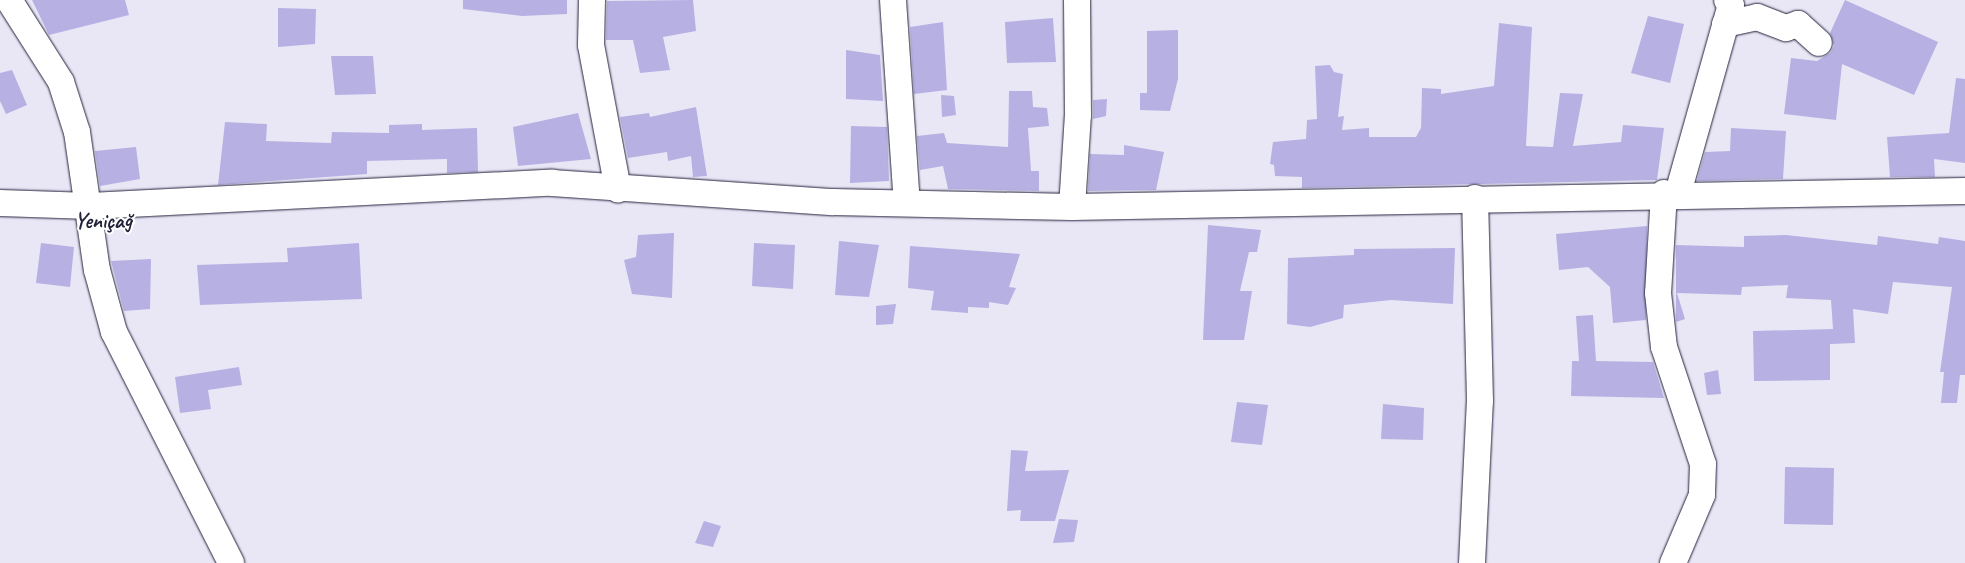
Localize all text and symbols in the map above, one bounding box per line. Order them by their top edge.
district label: Yeniçağ [75,209,131,235]

